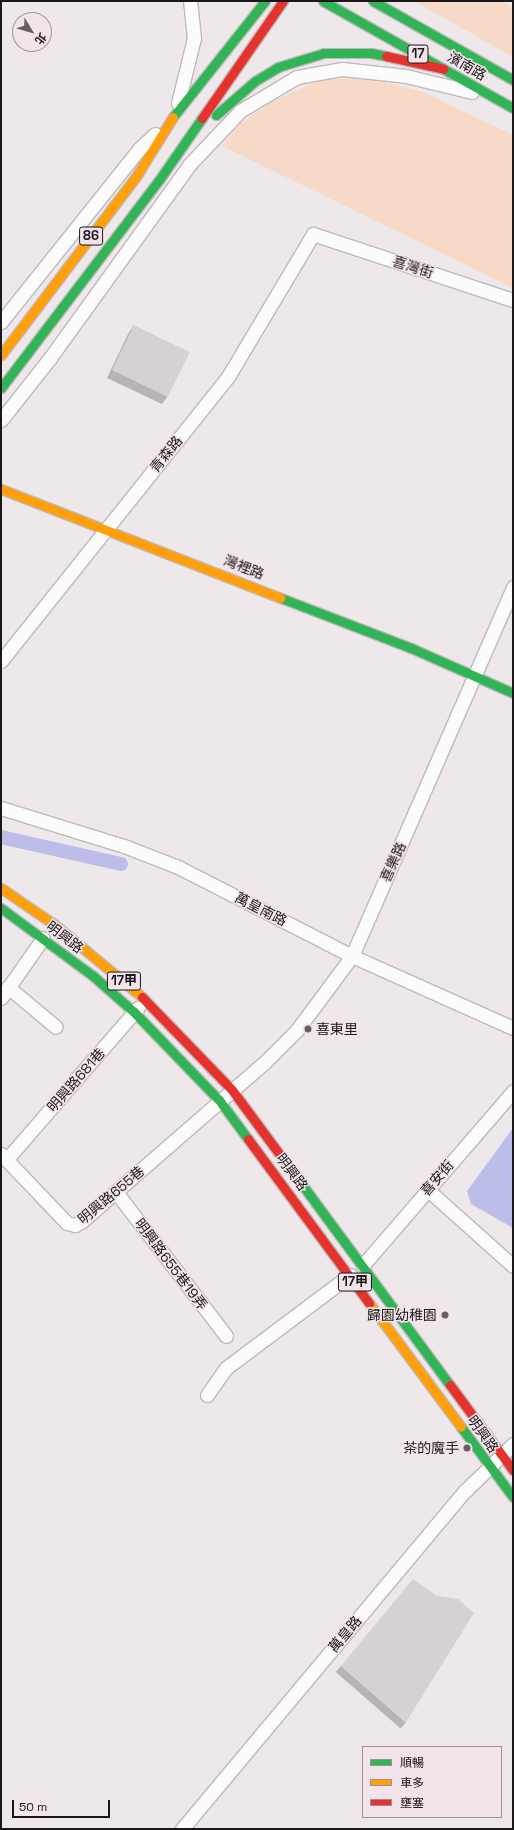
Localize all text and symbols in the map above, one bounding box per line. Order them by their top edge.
north arrow [12,12,52,52]
text: 北 [32,30,50,47]
road number: 17 [407,43,429,65]
street label: 濱南路 [445,48,489,84]
road number: 86 [79,225,103,247]
street label: 喜灣街 [390,253,436,281]
street label: 青森路 [146,432,186,476]
street label: 灣裡路 [221,552,267,582]
street label: 喜樂路 [377,839,409,885]
street label: 萬皇南路 [232,889,290,929]
street label: 明興路 [43,918,87,956]
road number: 17甲 [106,970,142,992]
place label: 喜東里 [316,1021,358,1037]
marker: 喜東里 [303,1024,313,1034]
street label: 明興路681巷 [44,1045,108,1115]
street label: 明興路 [273,1150,311,1194]
street label: 喜安街 [417,1157,457,1199]
street label: 明興路655巷 [74,1162,148,1228]
street label: 明興路655巷19弄 [131,1215,211,1313]
road number: 17甲 [337,1271,373,1293]
place label: 歸園幼稚園 [367,1307,437,1323]
marker: 歸園幼稚園 [440,1310,450,1320]
street label: 明興路 [464,1412,502,1456]
place label: 茶的魔手 [403,1440,459,1456]
marker: 茶的魔手 [462,1443,472,1453]
street label: 萬皇路 [325,1613,365,1655]
legend [362,1746,502,1818]
text: 順暢 [400,1755,424,1771]
text: 車多 [400,1775,424,1791]
scale bar [14,1792,112,1818]
text: 壅塞 [400,1795,424,1811]
text: 50 m [19,1799,47,1815]

